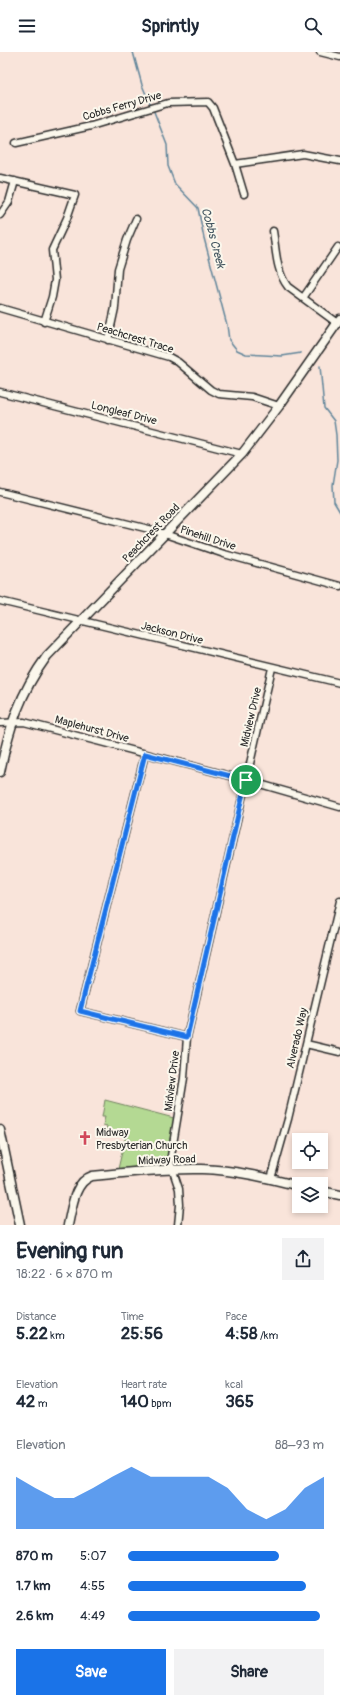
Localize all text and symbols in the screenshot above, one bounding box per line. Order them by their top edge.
icon: menu [16,15,38,37]
text: Sprintly [141,15,199,38]
icon: search [302,15,324,37]
street label: Cobbs Ferry Drive [81,88,163,123]
water label: Cobbs Creek [198,206,229,271]
street label: Peachcrest Trace [95,320,176,356]
street label: Longleaf Drive [90,399,159,428]
street label: Peachcrest Road [120,501,182,565]
street label: Pinehill Drive [178,523,238,553]
street label: Jackson Drive [140,619,205,647]
street label: Midview Drive [238,685,264,748]
street label: Maplehurst Drive [54,713,131,745]
pin [229,763,263,797]
icon: arrive [235,769,257,791]
street label: Alverado Way [284,1006,310,1070]
street label: Midview Drive [162,1049,182,1112]
place label: Midway Presbyterian Church [96,1126,187,1152]
church icon: Midway Presbyterian Church [77,1130,93,1146]
map controls [292,1133,328,1213]
button: locate [292,1133,328,1169]
street label: Midway Road [138,1152,196,1168]
button: layers [292,1177,328,1213]
text: Evening run [16,1237,124,1265]
button: share [282,1238,324,1280]
text: 18:22 · 6 × 870 m [16,1266,113,1282]
text: Distance [16,1310,56,1323]
text: Time [121,1310,144,1323]
text: Pace [225,1310,247,1323]
text: 5.22 [16,1323,48,1344]
text: 25:56 [121,1323,163,1344]
text: 4:58 [225,1323,258,1344]
text: km [48,1329,65,1342]
text: /km [258,1329,278,1342]
text: Elevation [16,1378,58,1391]
text: Heart rate [121,1378,167,1391]
text: kcal [225,1378,243,1391]
text: 42 [16,1391,35,1412]
text: 140 [121,1391,149,1412]
text: 365 [225,1391,254,1412]
text: m [35,1397,48,1410]
text: bpm [149,1397,172,1410]
text: Elevation [16,1437,66,1453]
text: 88–93 m [275,1437,324,1453]
text: 870 m [16,1548,53,1564]
text: 5:07 [80,1548,106,1564]
text: 1.7 km [16,1578,51,1594]
text: 4:55 [80,1578,105,1594]
text: 2.6 km [16,1608,53,1624]
text: 4:49 [80,1608,105,1624]
button: Save [16,1649,166,1695]
button: Share [174,1649,324,1695]

